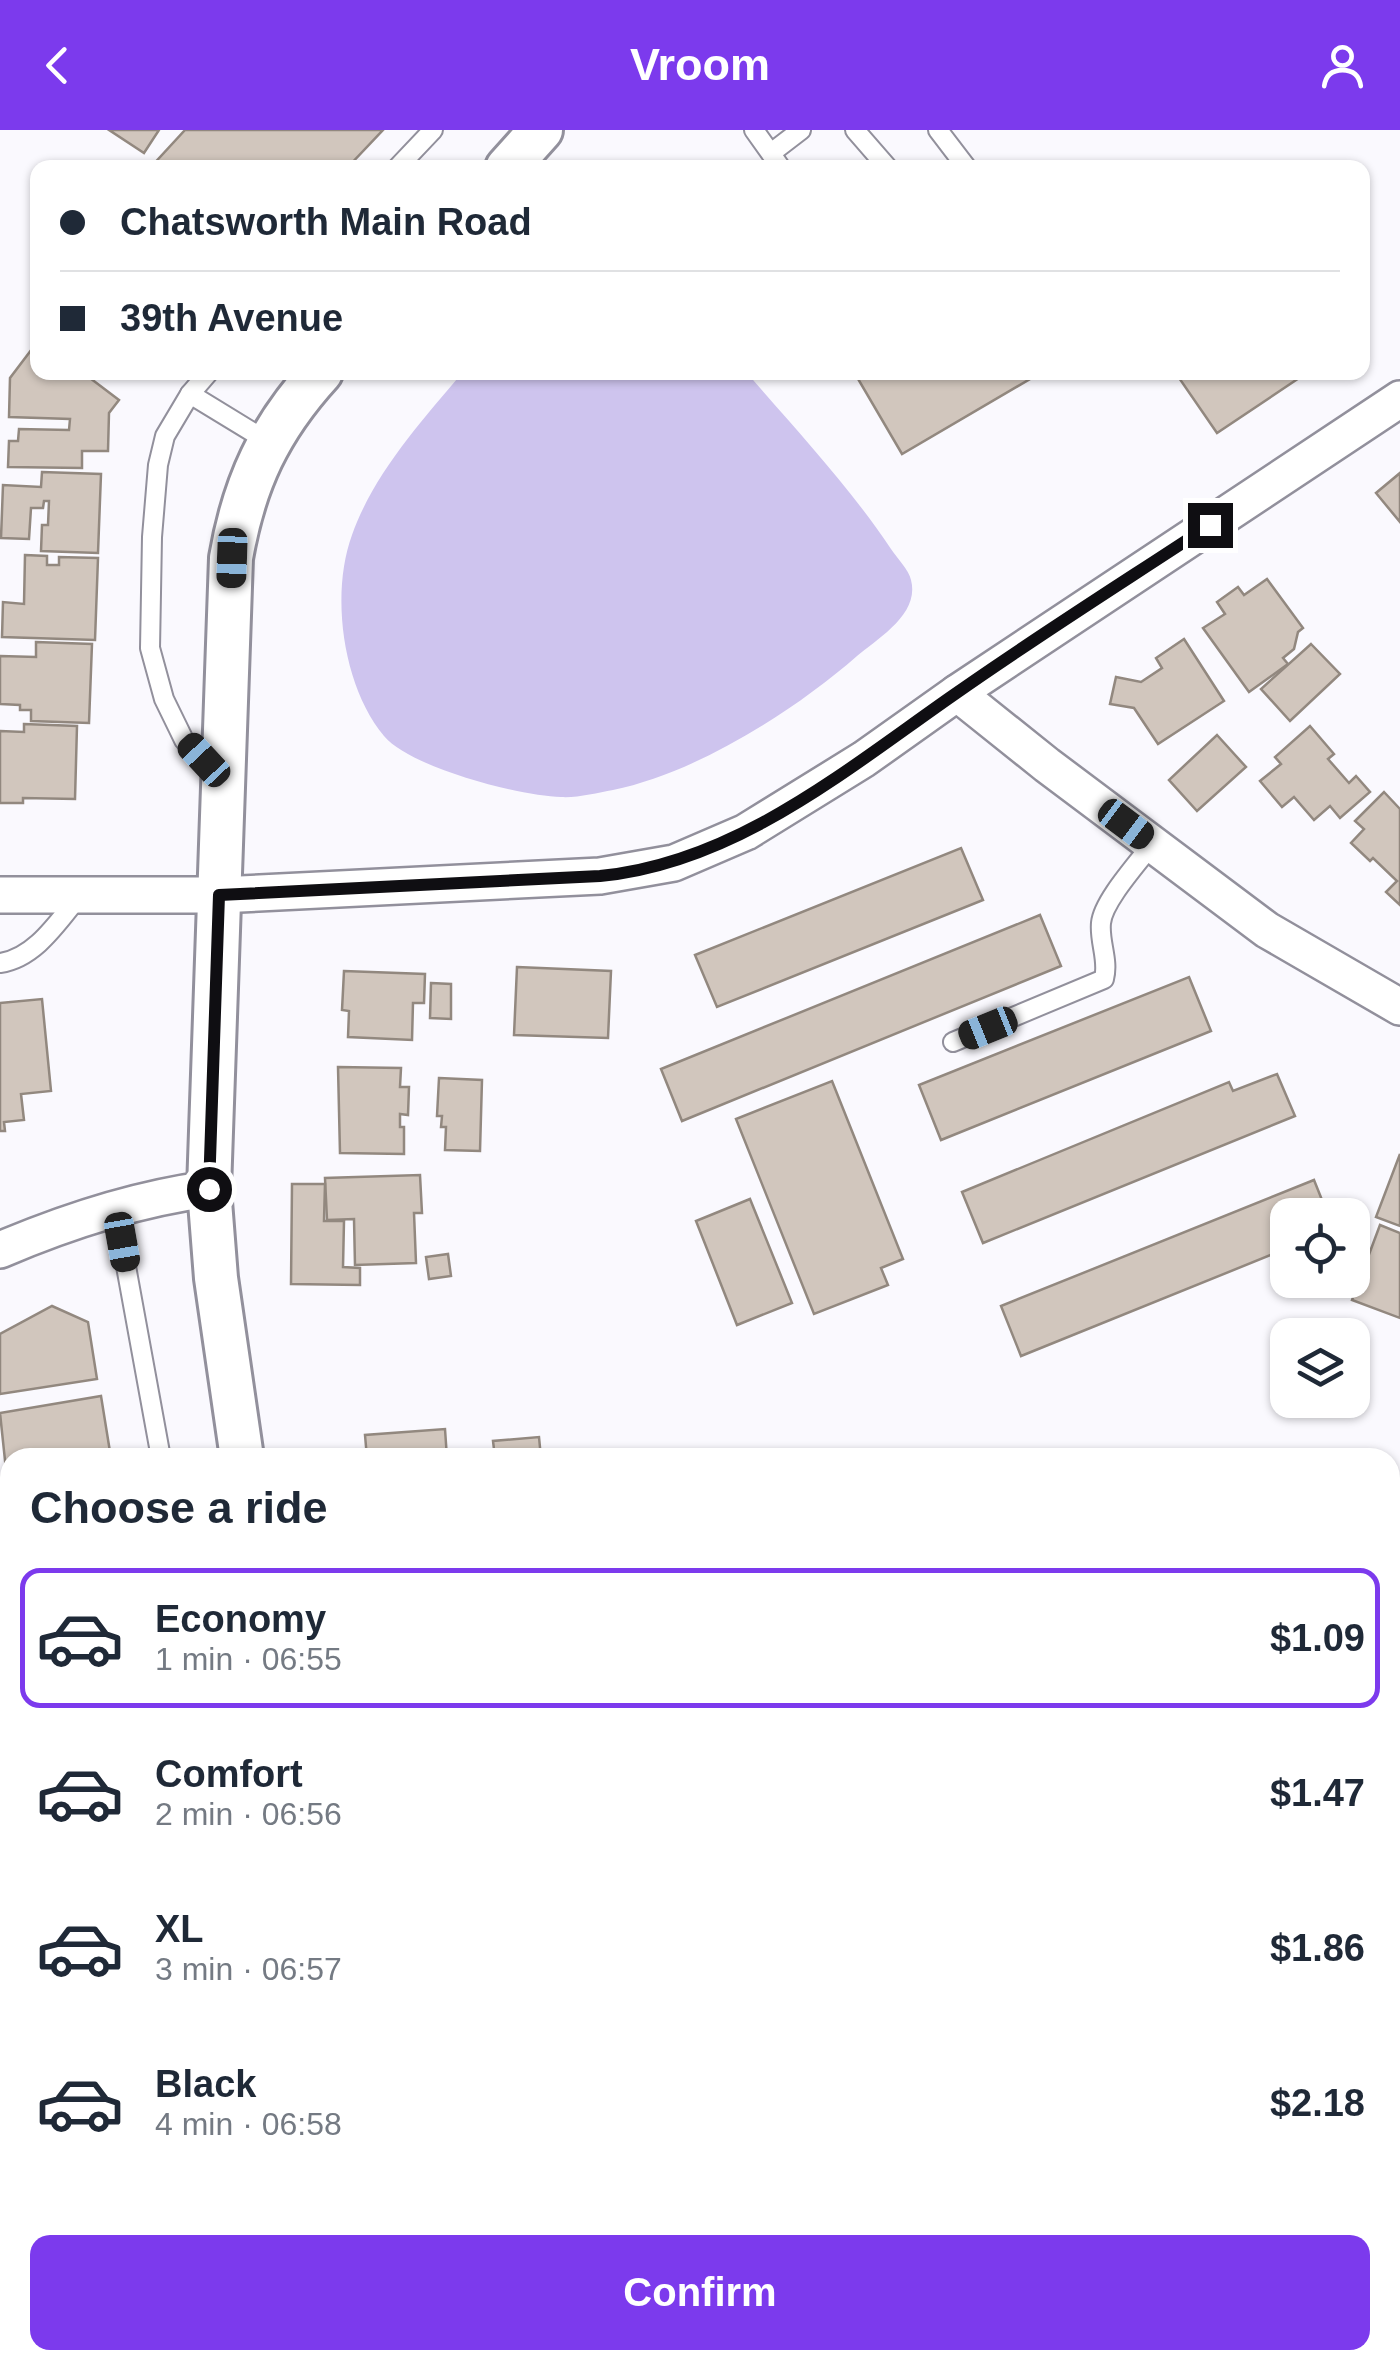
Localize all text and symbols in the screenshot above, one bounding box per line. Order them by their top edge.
icon: back [30,38,85,93]
icon: person [1315,38,1370,93]
text: Vroom [630,39,770,90]
text: Chatsworth Main Road [120,201,532,243]
text: 39th Avenue [120,297,343,339]
route end [1188,503,1233,548]
car [216,527,248,589]
car [173,728,235,792]
car [1093,794,1159,854]
car [955,1003,1021,1053]
route start [187,1167,232,1212]
map controls [1270,1198,1370,1418]
button: locate [1270,1198,1370,1298]
car [102,1210,142,1274]
button: layers [1270,1318,1370,1418]
text: Choose a ride [30,1482,328,1533]
icon: car [35,1593,125,1683]
text: Economy [155,1598,326,1640]
text: $1.09 [1270,1617,1365,1659]
text: 1 min · 06:55 [155,1641,342,1677]
icon: car [35,1748,125,1838]
text: Comfort [155,1753,303,1795]
text: $1.47 [1270,1772,1365,1814]
text: 2 min · 06:56 [155,1796,342,1832]
icon: car [35,1903,125,1993]
text: XL [155,1908,204,1950]
text: $1.86 [1270,1927,1365,1969]
text: 3 min · 06:57 [155,1951,342,1987]
icon: car [35,2058,125,2148]
text: Black [155,2063,256,2105]
text: $2.18 [1270,2082,1365,2124]
text: 4 min · 06:58 [155,2106,342,2142]
button: Confirm [30,2235,1370,2350]

